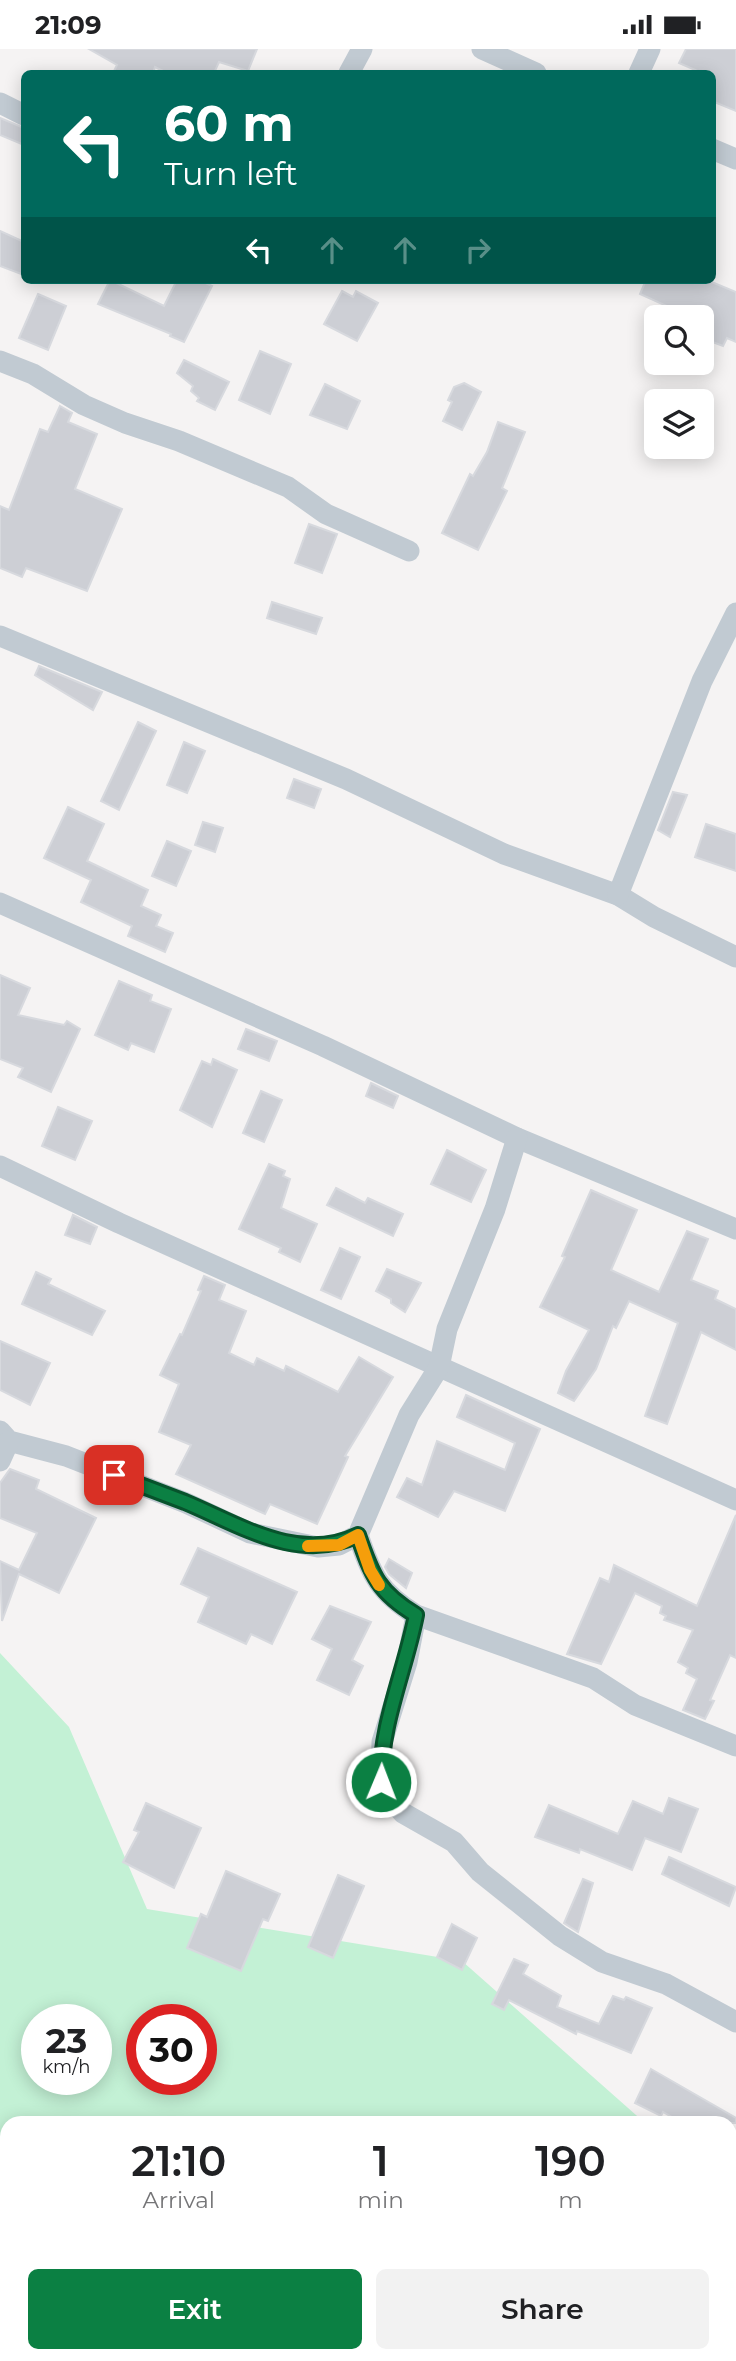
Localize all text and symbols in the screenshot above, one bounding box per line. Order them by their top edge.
text: 21:09 [35,9,102,41]
text: 60 m [164,94,294,153]
icon: left [49,98,140,189]
text: Turn left [164,154,298,193]
icon: left [240,231,278,269]
icon: ahead [313,231,351,269]
icon: ahead [386,231,424,269]
icon: right [459,231,497,269]
map controls [644,305,714,459]
button: search [644,305,714,375]
button: layers [644,389,714,459]
pin [84,1445,144,1505]
icon: arrive [95,1456,133,1494]
position arrow [344,1745,418,1819]
speed limit sign: 30 [126,2004,217,2095]
text: 23 [46,2019,87,2062]
text: km/h [42,2056,91,2078]
text: 21:10 [131,2135,226,2187]
text: 1 [373,2135,389,2187]
text: 190 [535,2135,606,2187]
text: Arrival [143,2186,215,2214]
text: min [358,2186,404,2214]
text: m [558,2186,583,2214]
button: Exit [28,2269,362,2349]
button: Share [376,2269,709,2349]

